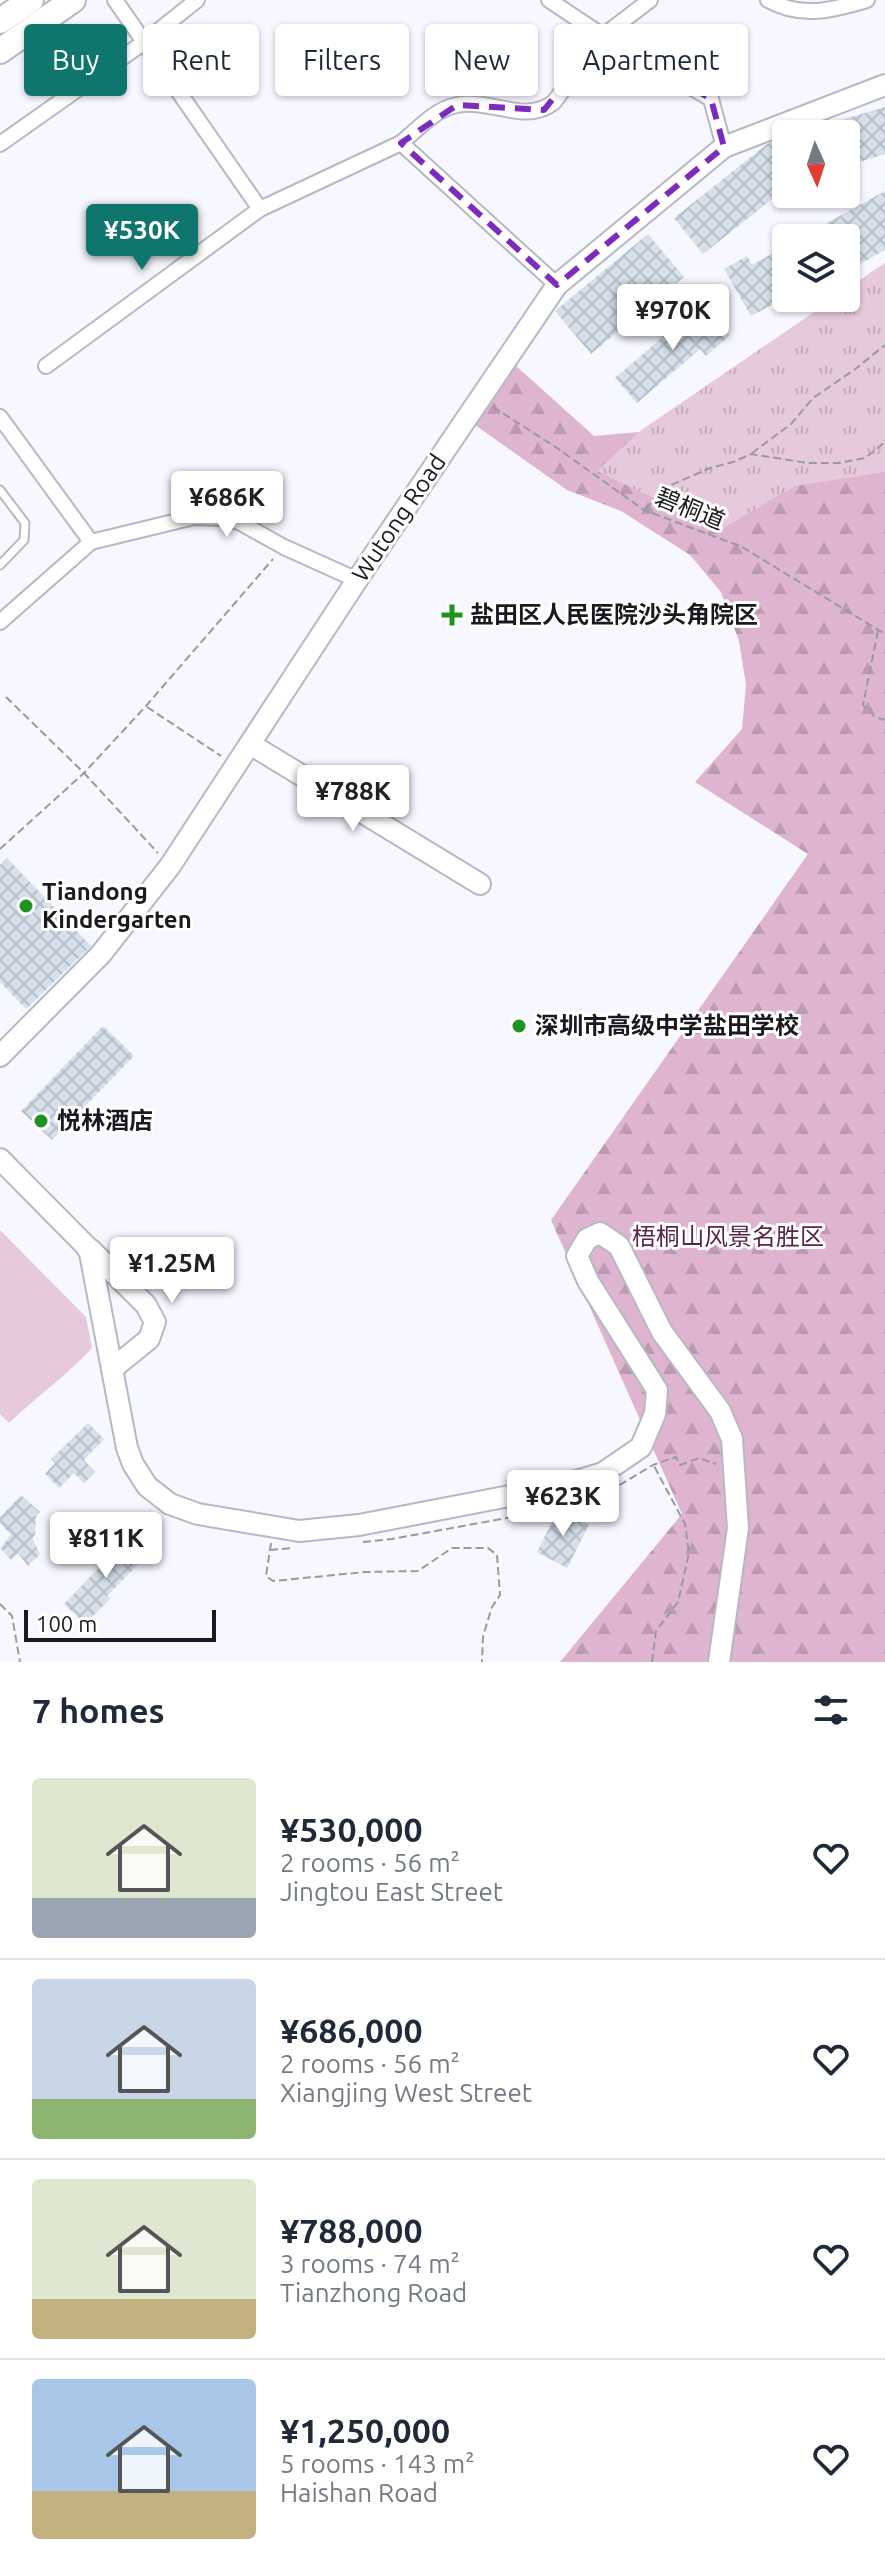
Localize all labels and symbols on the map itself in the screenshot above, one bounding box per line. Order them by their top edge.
north arrow [772,120,860,208]
pin: ¥530K [86,204,198,272]
pin: ¥970K [617,284,729,352]
street label: Wutong Road [346,449,451,586]
pin: ¥686K [171,471,283,539]
street label: 碧桐道 [652,483,729,535]
place label: 盐田区人民医院沙头角院区 [470,601,758,628]
marker: 盐田区人民医院沙头角院区 [441,604,463,626]
pin: ¥788K [297,765,409,833]
place label: Tiandong Kindergarten [42,878,192,933]
marker: Tiandong Kindergarten [17,897,35,915]
place label: 深圳市高级中学盐田学校 [535,1012,799,1039]
marker: 深圳市高级中学盐田学校 [510,1017,528,1035]
place label: 悦林酒店 [57,1107,153,1134]
marker: 悦林酒店 [32,1112,50,1130]
park label: 梧桐山风景名胜区 [632,1223,824,1250]
pin: ¥1.25M [107,1237,237,1305]
pin: ¥623K [507,1470,619,1538]
pin: ¥811K [50,1512,162,1580]
scale bar [24,1606,216,1642]

